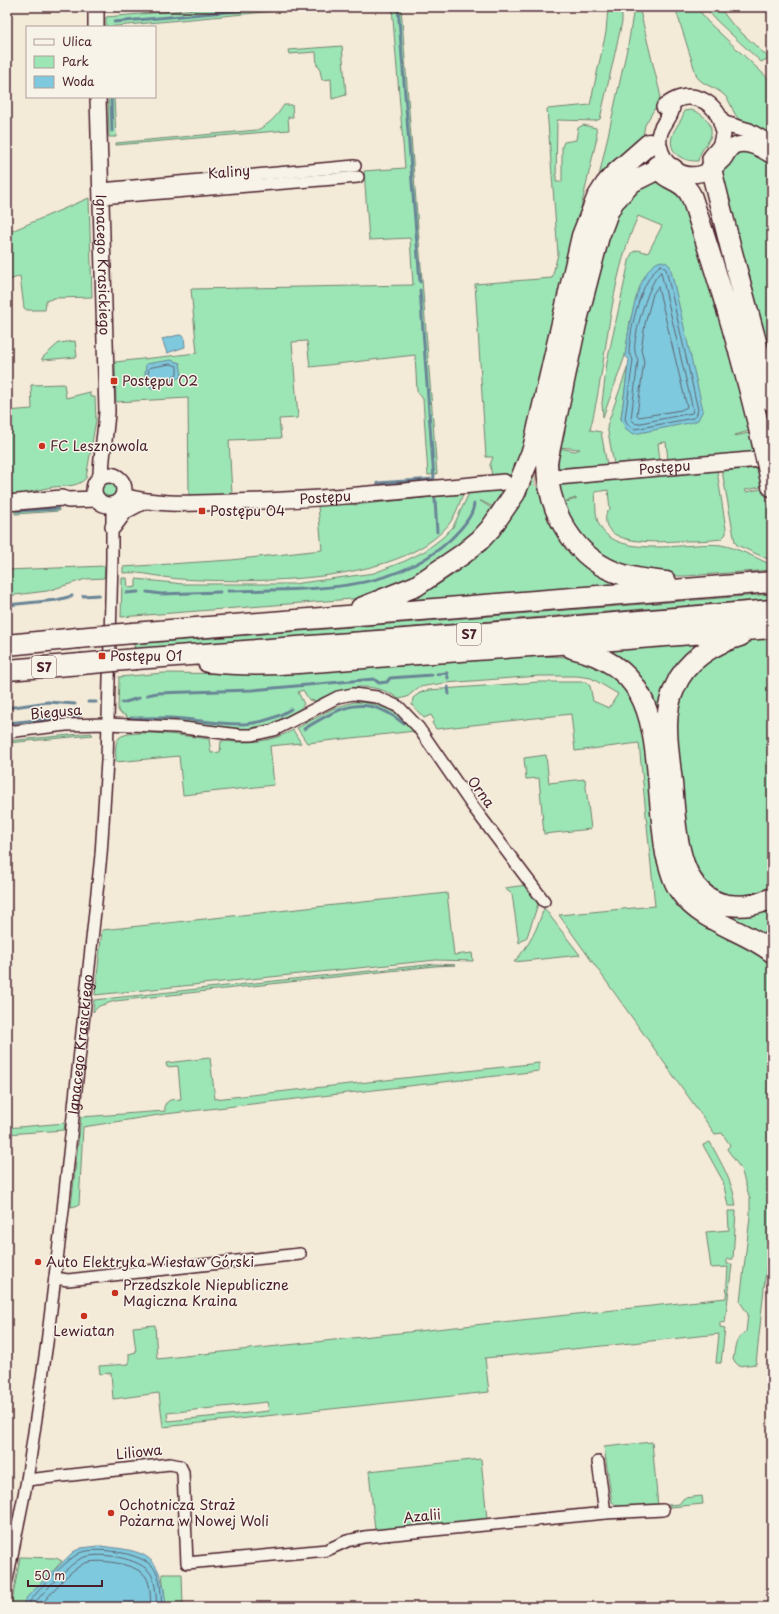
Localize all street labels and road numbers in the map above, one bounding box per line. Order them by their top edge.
street label: Kaliny [207,159,251,184]
street label: Ignacego Krasickiego [91,194,116,336]
street label: Postępu [638,454,691,480]
street label: Postępu [299,485,352,509]
road number: S7 [457,623,481,645]
road number: S7 [32,656,56,678]
street label: Biegusa [29,699,83,724]
street label: Orna [463,771,500,812]
street label: Ignacego Krasickiego [62,973,98,1115]
street label: Liliowa [115,1439,163,1464]
street label: Azalii [402,1503,442,1528]

